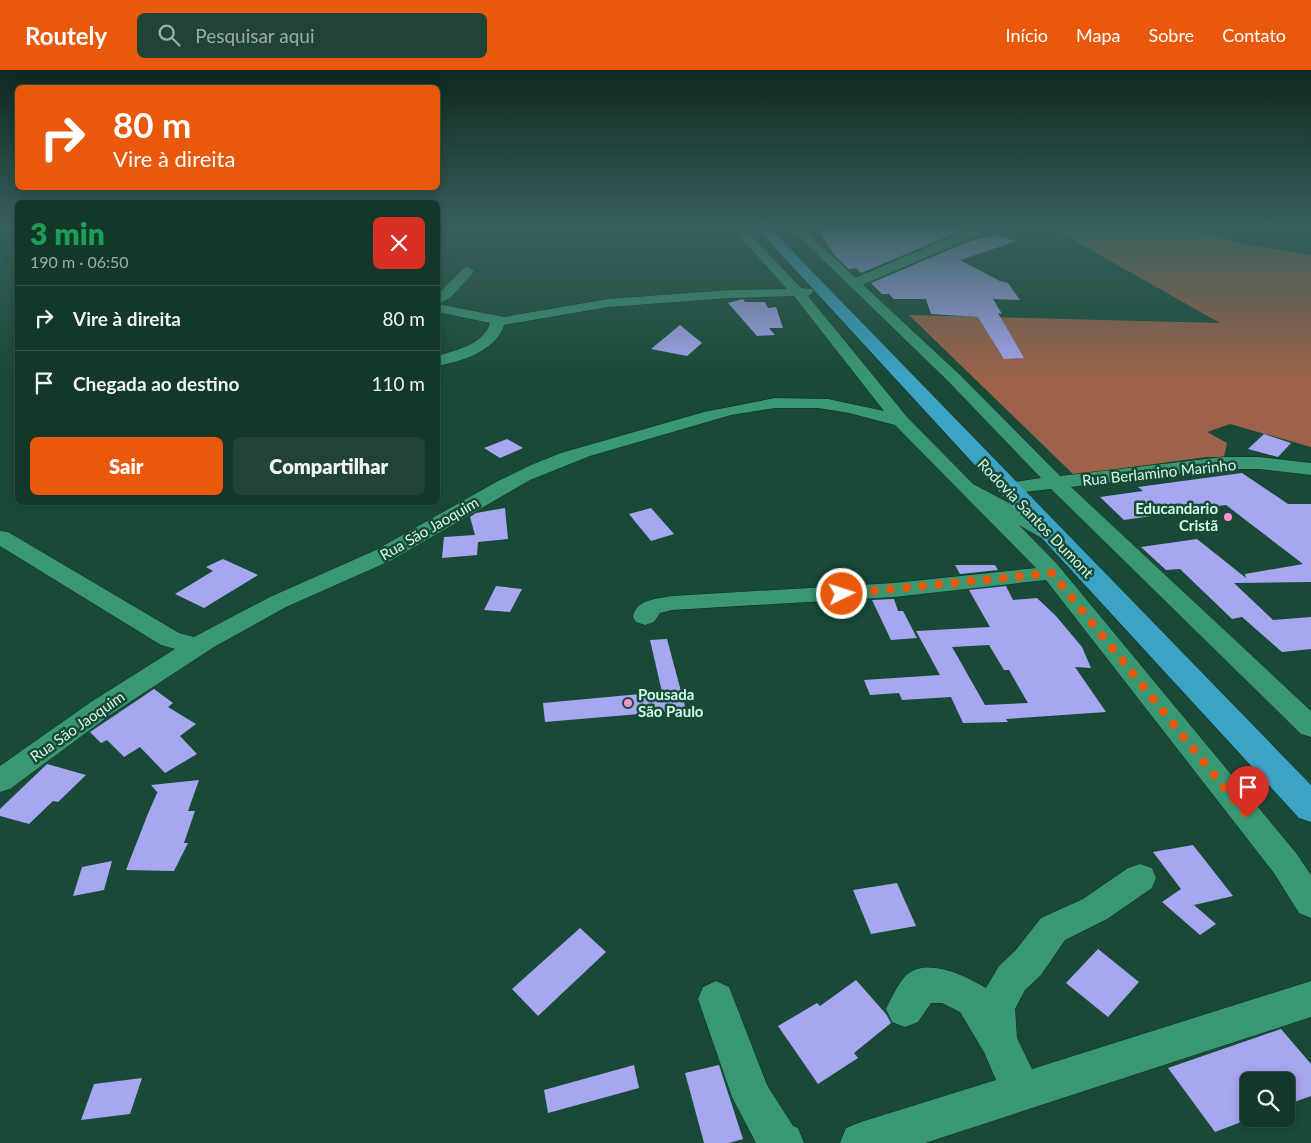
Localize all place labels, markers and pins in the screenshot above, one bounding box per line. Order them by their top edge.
place label: Educandario Cristã [1135,499,1218,534]
marker: Educandario Cristã [1222,511,1234,523]
place label: Pousada São Paulo [638,685,704,720]
marker: Pousada São Paulo [622,697,634,709]
pin [1227,766,1269,817]

